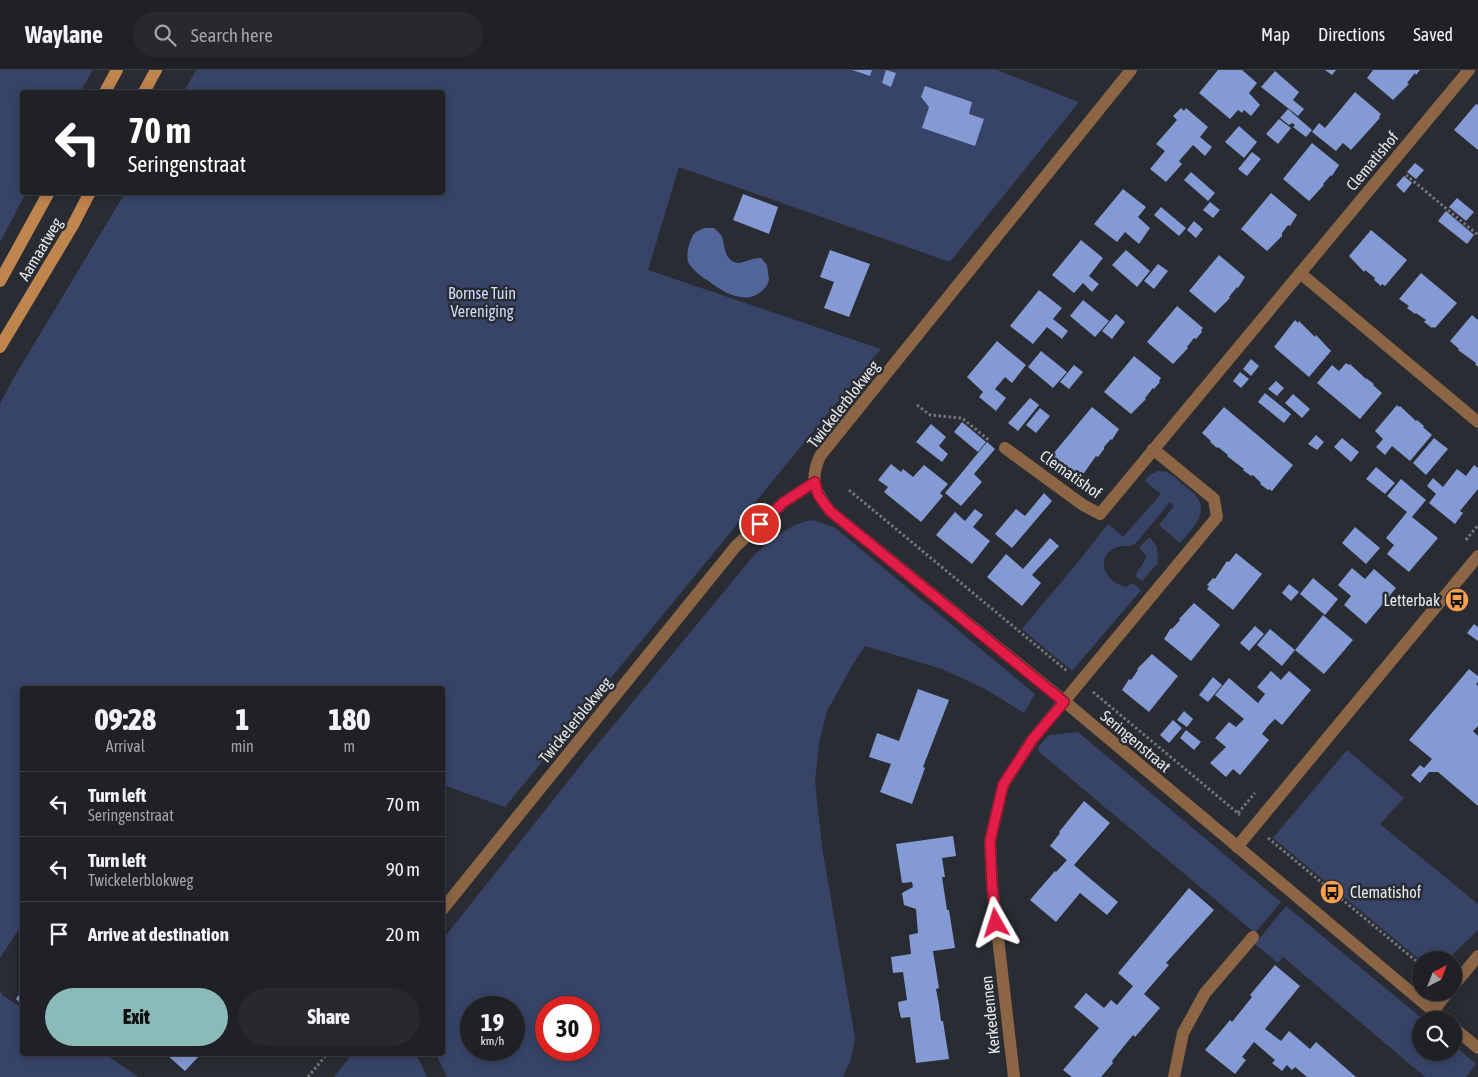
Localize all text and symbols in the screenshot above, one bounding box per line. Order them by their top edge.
search box [133,12,483,57]
text: Waylane [25,21,103,48]
icon: search [151,21,179,49]
text: Search here [191,24,273,46]
text: Map [1261,24,1290,45]
text: Directions [1318,24,1385,45]
text: Saved [1413,24,1453,45]
icon: left [45,110,110,175]
text: 70 m [128,110,191,150]
street label: Clematishof [1342,128,1402,194]
text: Seringenstraat [128,151,246,177]
street label: Aamaatweg [14,214,67,284]
park label: Bornse Tuin Vereniging [448,284,516,321]
street label: Twickelerblokweg [803,357,883,452]
street label: Clematishof [1037,446,1106,502]
pin [739,503,781,545]
icon: arrive [746,510,774,538]
bus stop icon: Letterbak [1444,587,1470,613]
place label: Letterbak [1383,591,1440,609]
street label: Twickelerblokweg [535,673,616,767]
text: 09:28 [94,702,156,736]
text: 1 [235,702,249,736]
text: 180 [328,702,370,736]
street label: Seringenstraat [1097,707,1175,777]
text: Arrival [106,737,145,755]
text: min [231,737,254,755]
text: m [344,737,355,755]
text: Turn left [88,784,146,806]
icon: left [45,790,73,818]
text: 70 m [386,793,420,815]
text: Seringenstraat [88,806,174,824]
text: Turn left [88,849,146,871]
icon: left [45,855,73,883]
text: 90 m [386,858,420,880]
text: Twickelerblokweg [88,871,193,889]
bus stop icon: Clematishof [1319,879,1345,905]
place label: Clematishof [1350,883,1422,901]
position arrow [969,896,1021,948]
icon: arrive [45,920,73,948]
text: Arrive at destination [88,923,229,945]
text: 20 m [386,923,420,945]
north arrow [1412,951,1462,1001]
map controls [1412,951,1462,1061]
street label: Kerkedennen [977,975,1003,1055]
button: Exit [45,988,228,1046]
button: Share [238,988,420,1046]
speed limit sign: 30 [535,996,600,1061]
text: 19 [481,1008,504,1036]
button: search [1412,1011,1462,1061]
text: km/h [481,1034,504,1048]

